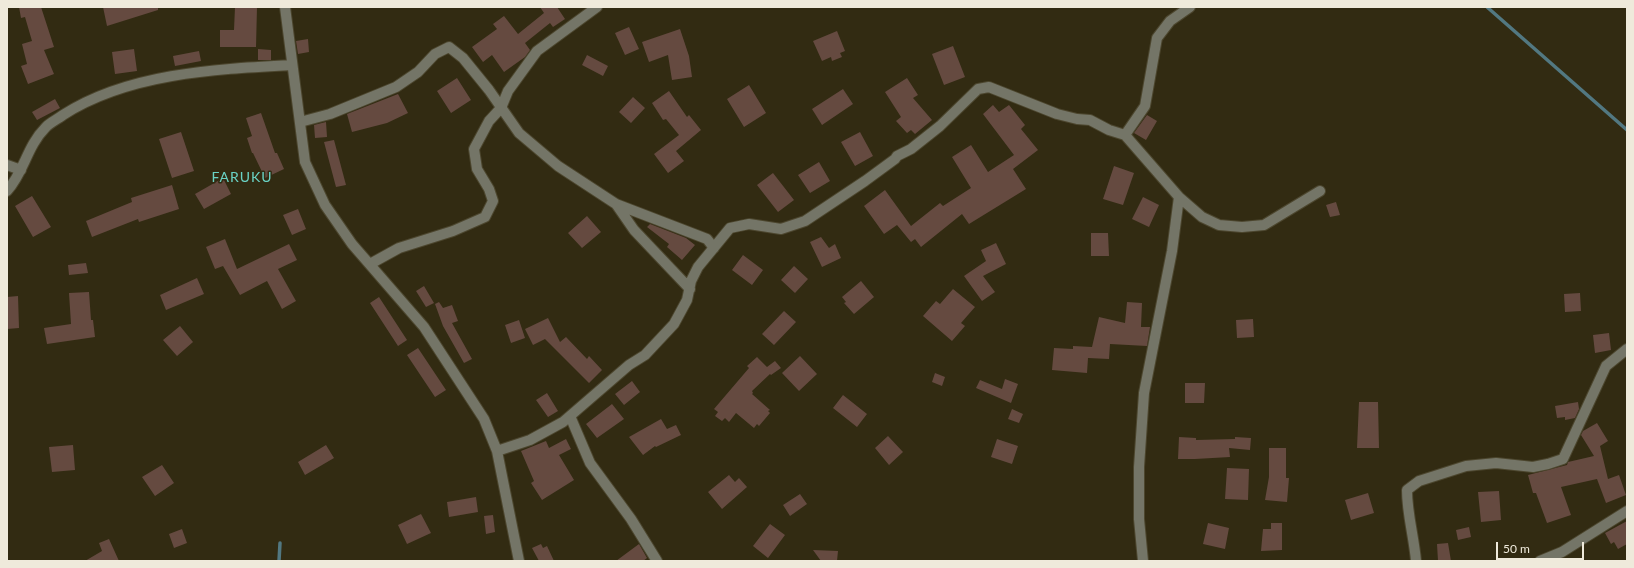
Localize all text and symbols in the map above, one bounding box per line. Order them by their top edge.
district label: FARUKU [211,169,273,185]
scale bar [1498,534,1586,560]
text: 50 m [1503,541,1530,556]

